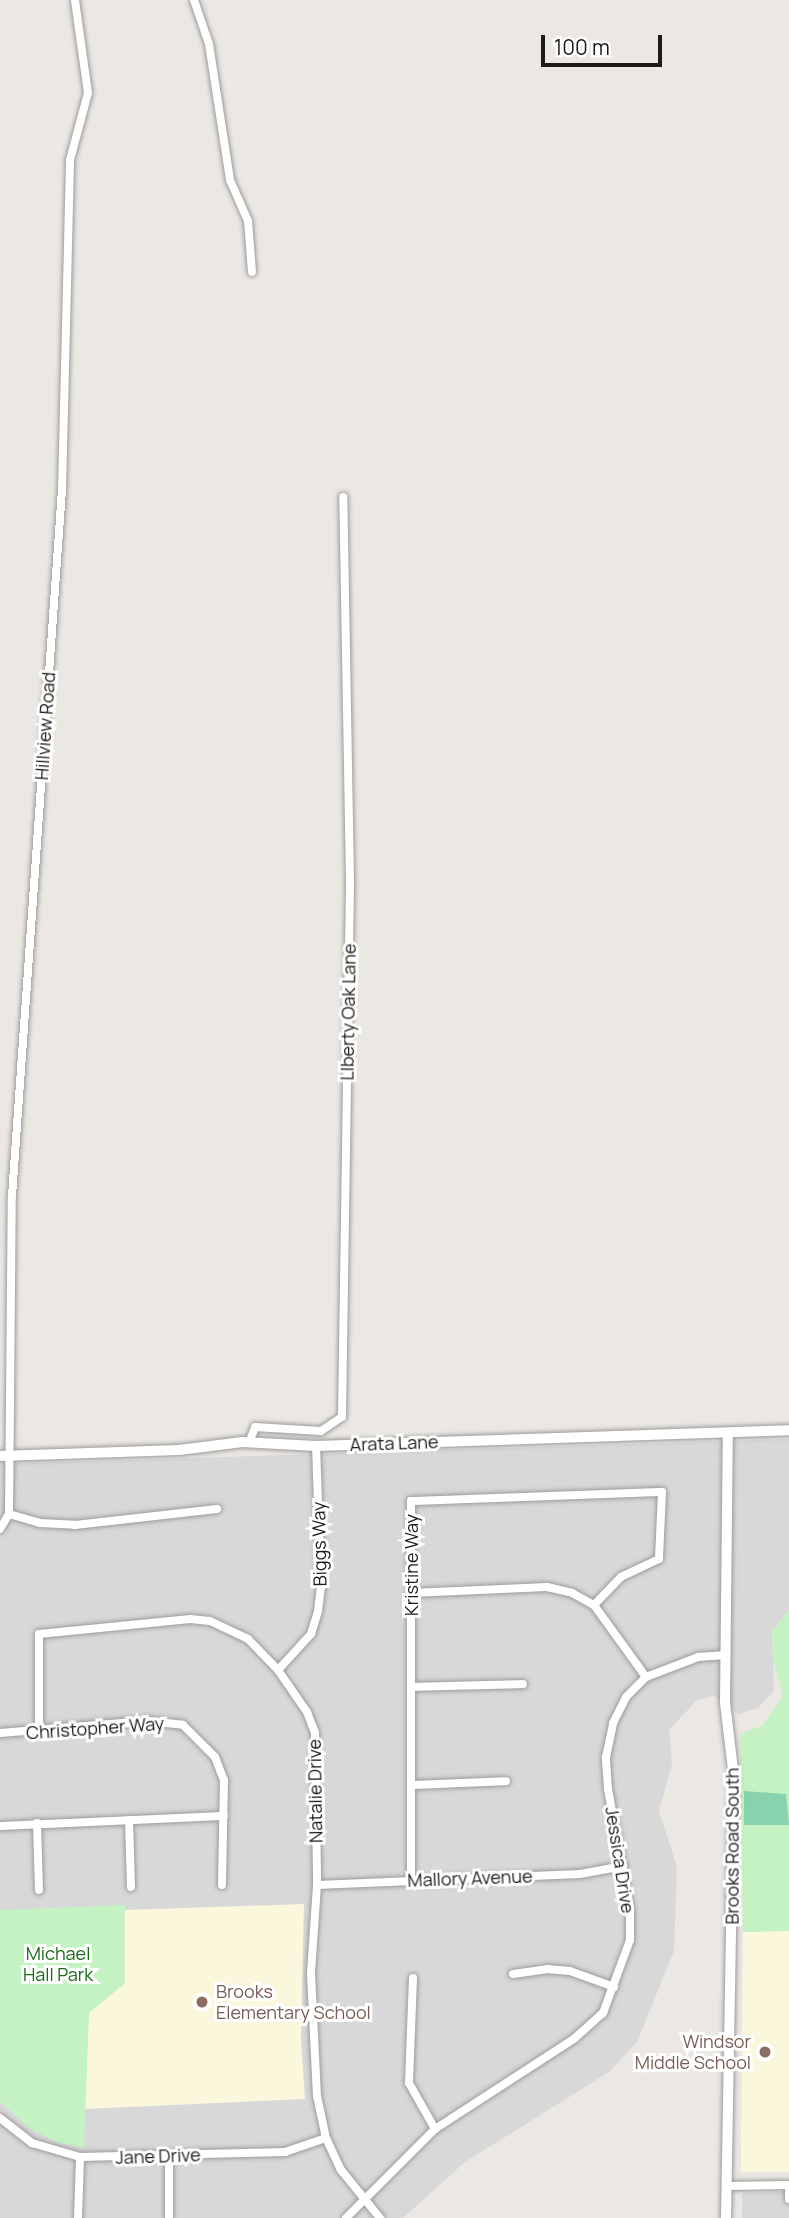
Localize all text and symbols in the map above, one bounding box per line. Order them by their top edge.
scale bar [544,21,665,65]
text: 100 m [554,33,610,61]
street label: Hillview Road [30,671,60,781]
street label: LIberty Oak Lane [336,943,360,1081]
street label: Arata Lane [349,1431,439,1455]
street label: Biggs Way [307,1502,331,1586]
street label: Kristine Way [400,1514,422,1616]
street label: Christopher Way [25,1712,165,1744]
street label: Natalie Drive [303,1739,327,1843]
street label: Brooks Road South [721,1767,743,1925]
street label: Jessica Drive [601,1805,639,1915]
street label: Mallory Avenue [407,1865,533,1891]
park label: Michael Hall Park [23,1943,93,1986]
place label: Brooks Elementary School [216,1981,371,2024]
marker: Brooks Elementary School [194,1994,210,2010]
place label: Windsor Middle School [635,2031,751,2074]
marker: Windsor Middle School [757,2044,773,2060]
street label: Jane Drive [115,2144,201,2168]

